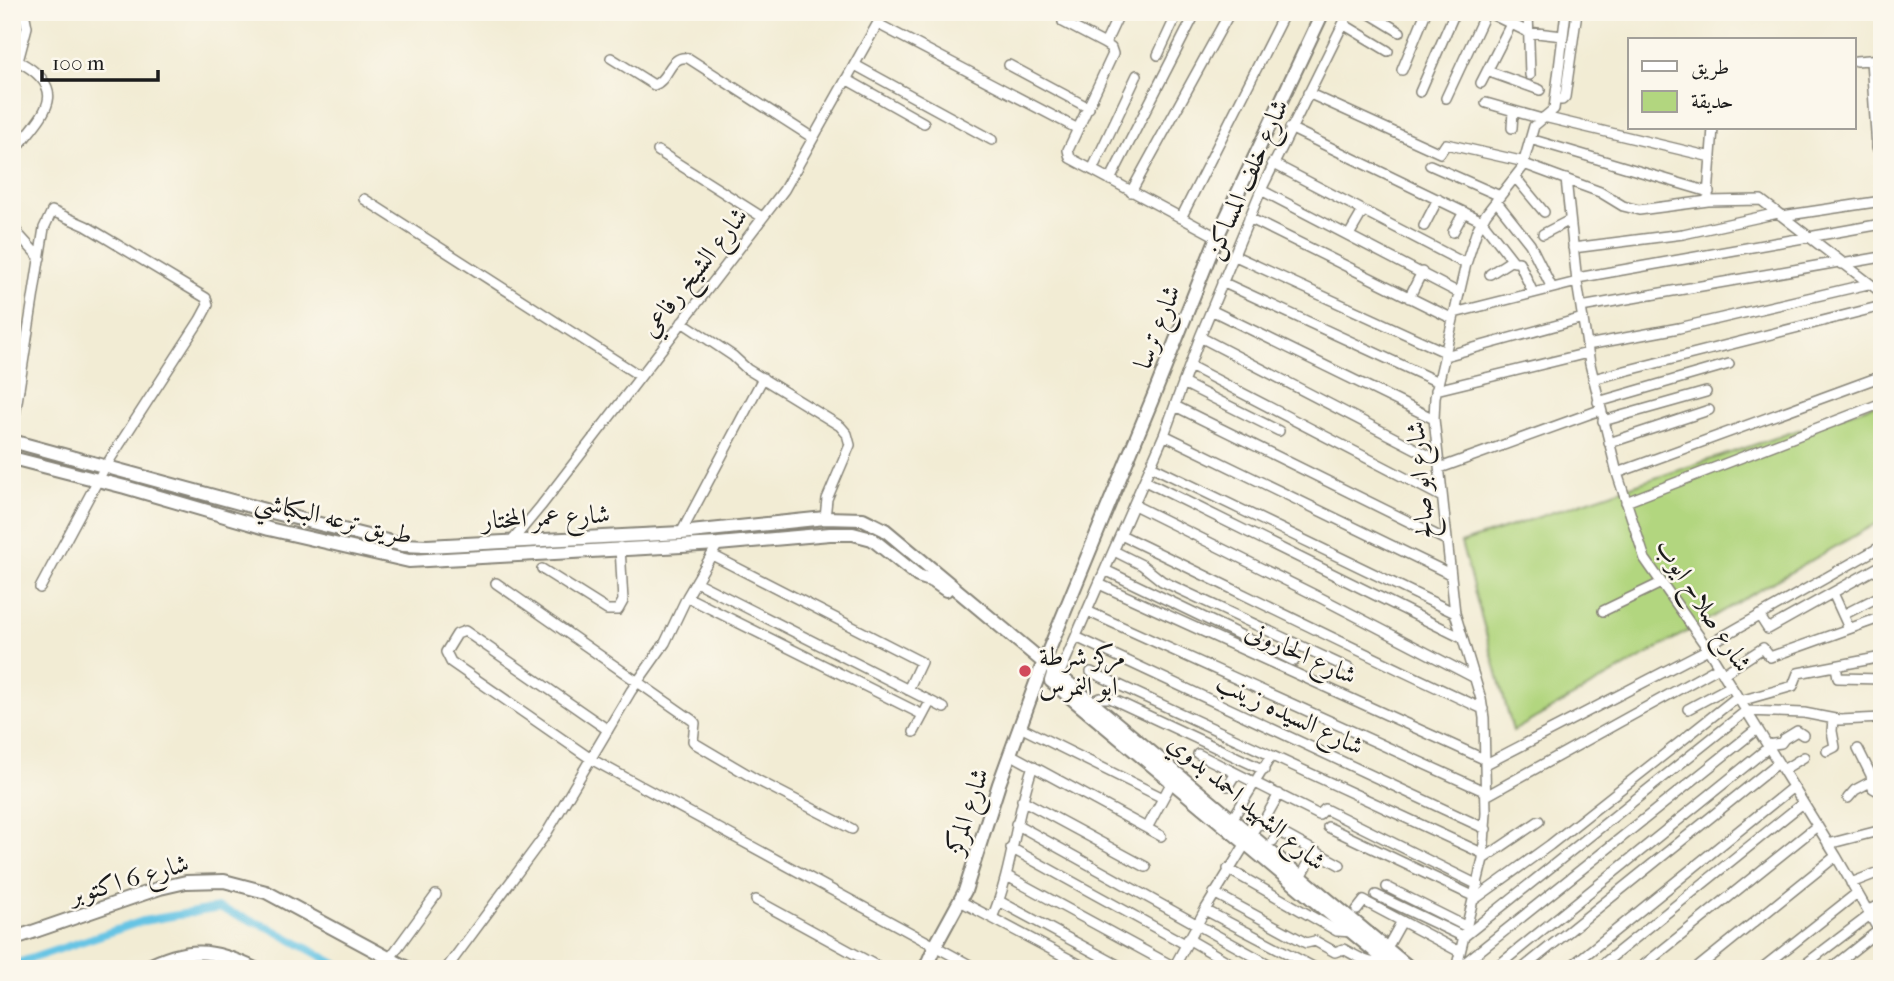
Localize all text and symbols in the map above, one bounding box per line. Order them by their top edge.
scale bar [42,38,158,82]
legend [1628,38,1856,130]
text: 100 m [52,51,105,75]
text: طريق [1691,55,1729,80]
text: حديقة [1691,89,1734,114]
street label: شارع خلف المساكن [1197,94,1301,266]
street label: شارع الشيخ رفاعي [634,201,761,348]
street label: شارع ترسا [1127,281,1193,375]
street label: شارع ابو صالح [1399,419,1447,540]
street label: طريق ترعه البكباشي [251,485,416,559]
street label: شارع عمر المختار [478,498,611,542]
street label: شارع صلاح ايوب [1643,532,1759,682]
street label: شارع الحارونى [1238,615,1361,697]
place label: مركز شرطة ابو النمرس [1039,641,1126,703]
marker: مركز شرطة ابو النمرس [1017,663,1033,679]
street label: شارع السيده زينب [1209,666,1369,767]
street label: شارع الشهيد احمد بدوي [1158,727,1332,882]
street label: شارع المركز [938,764,1001,863]
street label: شارع 6 اكتوبر [63,847,194,917]

